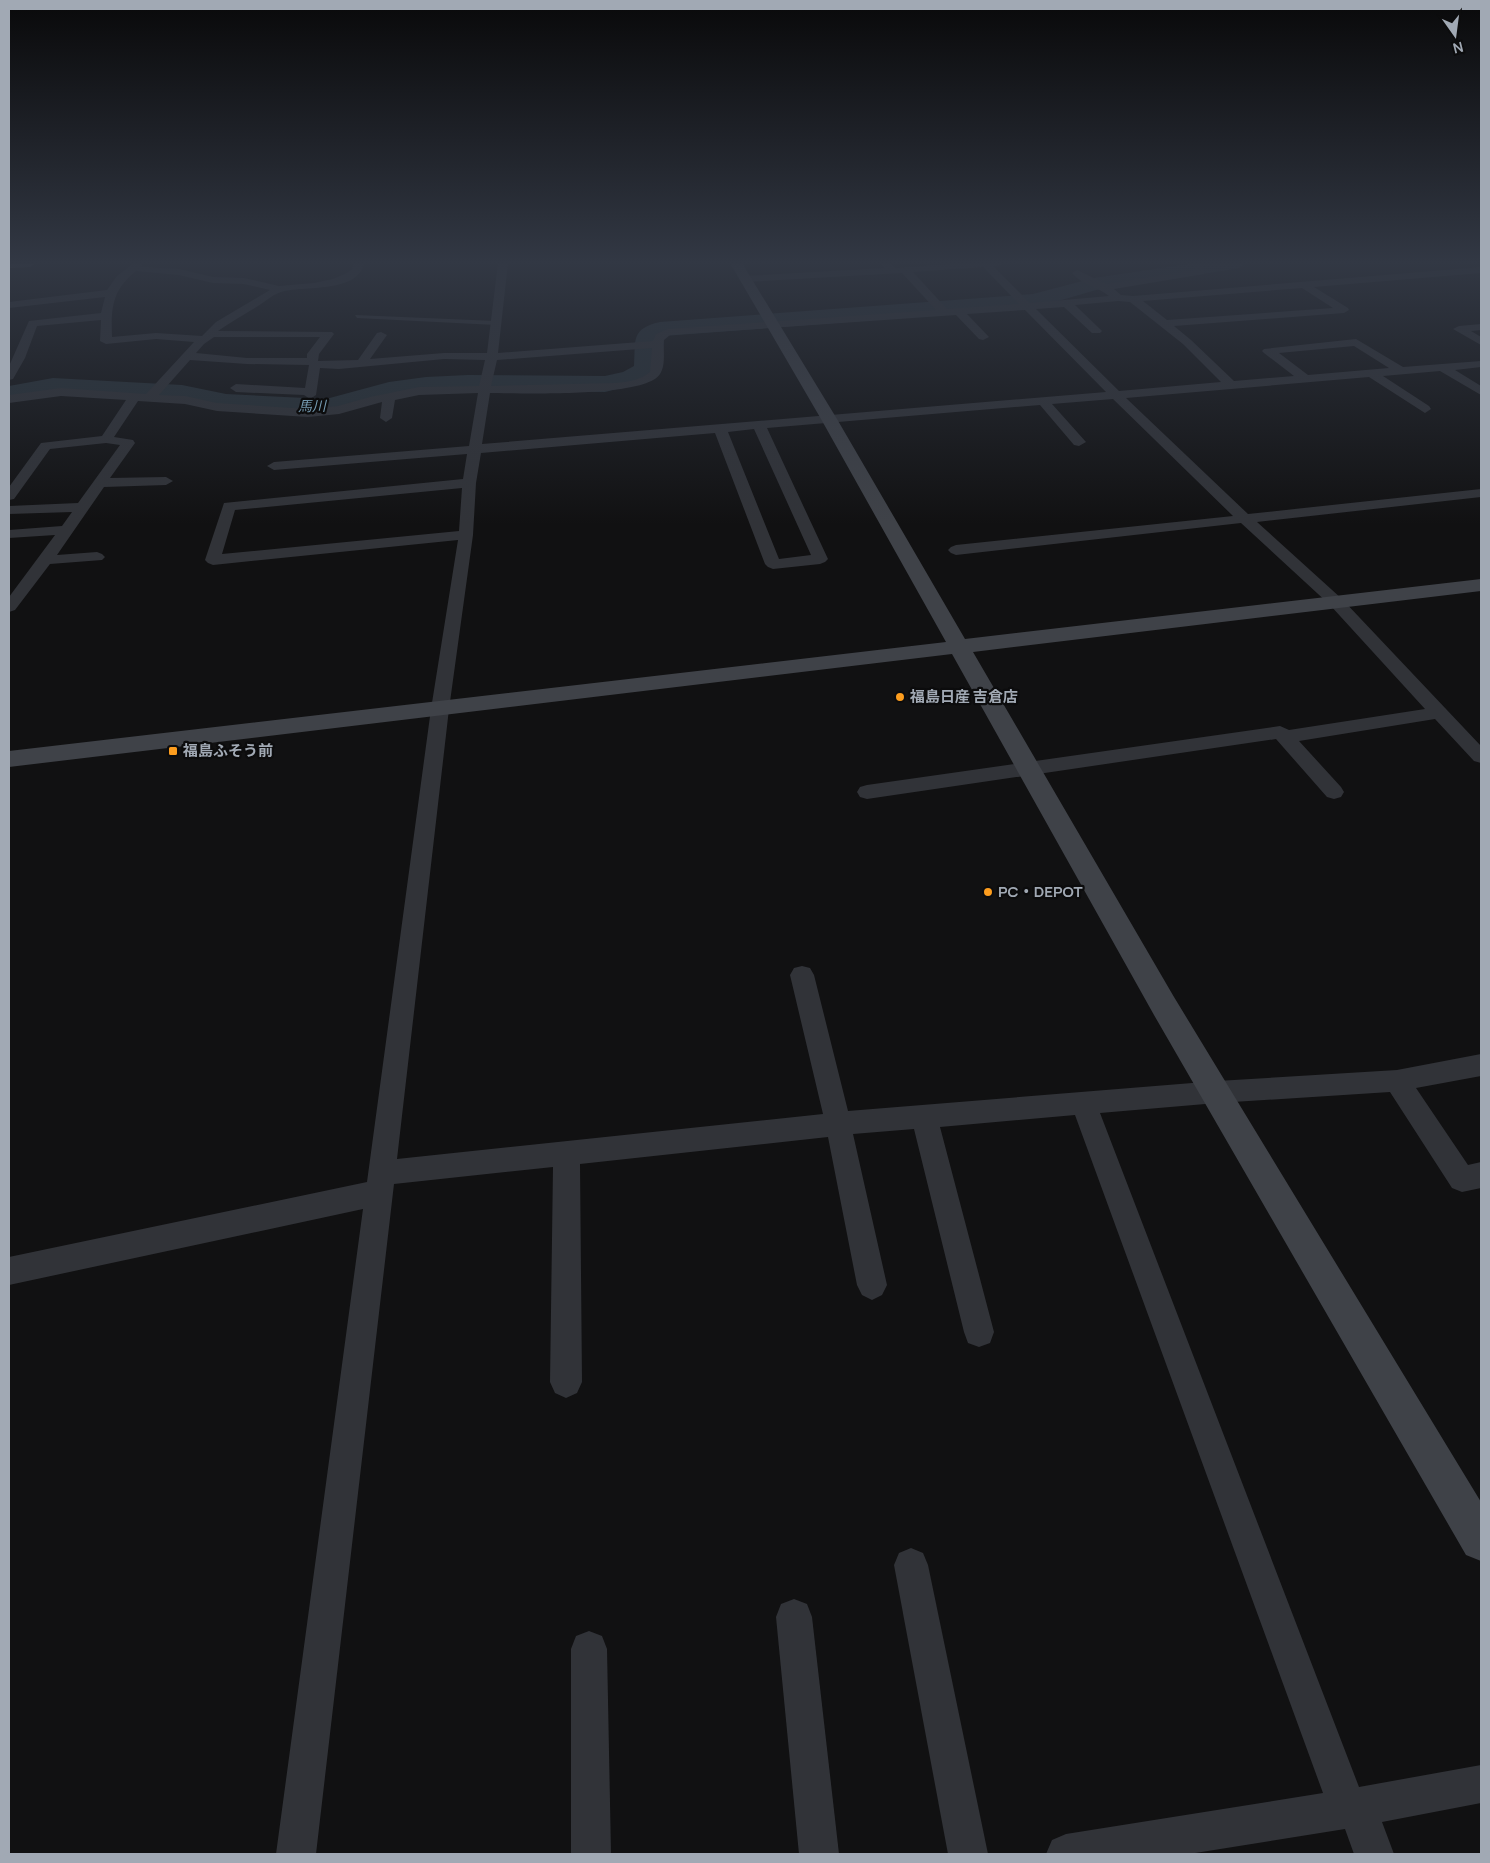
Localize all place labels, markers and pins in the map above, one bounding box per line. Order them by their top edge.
place label: 福島日産 吉倉店 [909,686,1018,707]
marker: 福島日産 吉倉店 [894,691,906,703]
place label: 福島ふそう前 [182,740,273,761]
marker: 福島ふそう前 [167,745,179,757]
place label: PC・DEPOT [998,881,1083,902]
marker: PC・DEPOT [982,886,994,898]

